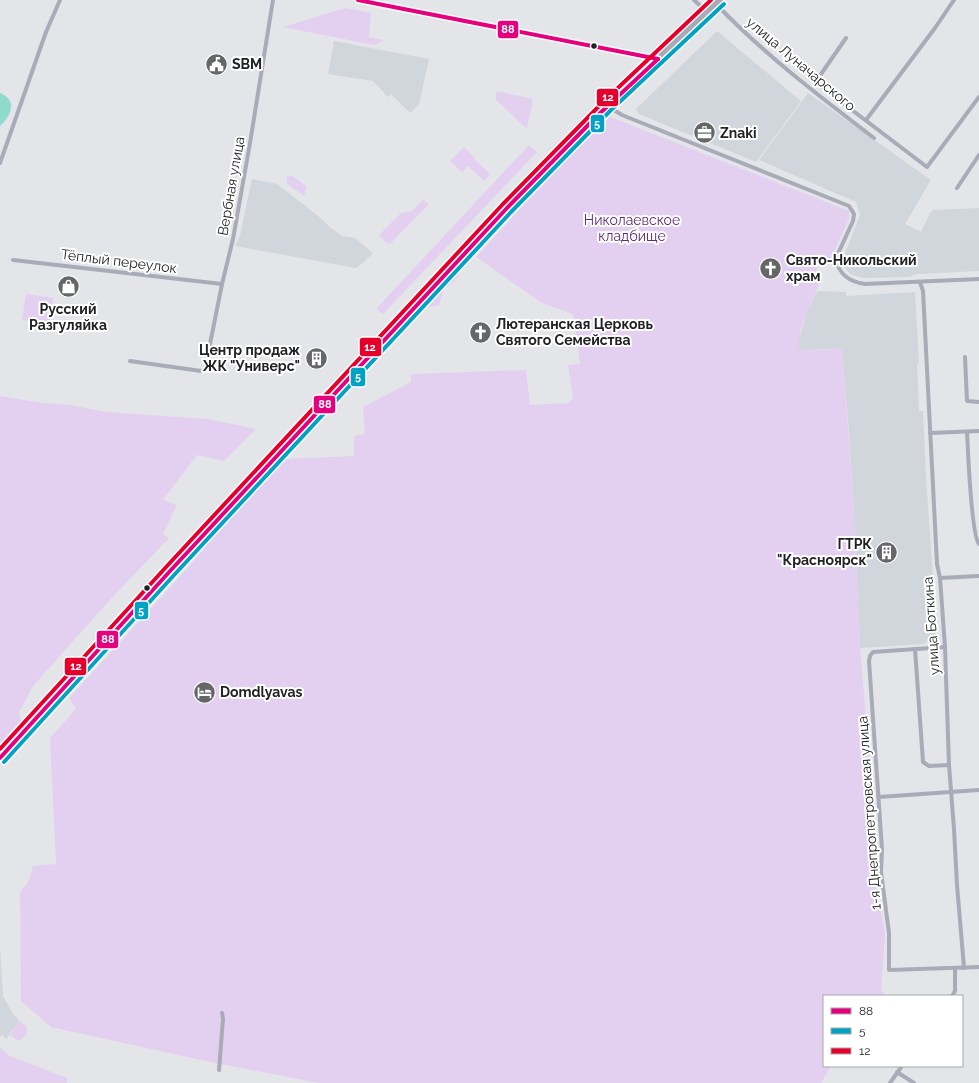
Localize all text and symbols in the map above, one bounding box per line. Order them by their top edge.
street label: улица Луначарского [743,14,859,114]
line badge: 88 [497,20,519,39]
text: 88 [501,23,515,36]
unlabelled marker [589,41,599,51]
public building icon: SBM [204,51,230,77]
place label: SBM [232,56,262,72]
line badge: 12 [596,88,619,107]
text: 12 [602,91,614,104]
line badge: 5 [590,114,605,133]
text: 5 [594,118,600,131]
office icon: Znaki [692,120,718,146]
place label: Znaki [720,125,757,141]
street label: Вербная улица [214,135,248,237]
park label: Николаевское кладбище [584,212,680,244]
street label: Тёплый переулок [60,246,178,276]
place label: Свято-Никольский храм [786,252,917,284]
church icon: Свято-Никольский храм [758,255,784,281]
shop icon: Русский Разгуляйка [55,274,81,300]
place label: Русский Разгуляйка [29,301,107,333]
place label: Лютеранская Церковь Святого Семейства [496,316,654,348]
church icon: Лютеранская Церковь Святого Семейства [467,319,493,345]
line badge: 12 [359,337,382,357]
text: 12 [364,341,376,354]
place label: Центр продаж ЖК "Универс" [199,342,300,374]
building icon: Центр продаж ЖК "Универс" [303,345,329,371]
line badge: 5 [350,367,366,387]
text: 5 [355,371,361,384]
line badge: 88 [313,395,336,414]
text: 88 [318,398,332,411]
place label: ГТРК "Красноярск" [777,536,872,568]
building icon: ГТРК "Красноярск" [874,539,900,565]
street label: улица Боткина [920,576,942,676]
unlabelled marker [142,583,152,593]
line badge: 5 [134,601,149,620]
text: 5 [138,605,144,618]
line badge: 88 [96,630,119,649]
text: 88 [101,633,115,646]
line badge: 12 [64,657,87,676]
text: 12 [70,660,82,673]
hotel icon: Domdlyavas [192,679,218,705]
place label: Domdlyavas [220,684,302,700]
street label: 1-я Днепропетровская улица [854,716,884,910]
legend [823,995,963,1067]
text: 88 [859,1004,873,1018]
text: 5 [859,1024,866,1038]
text: 12 [859,1044,870,1058]

